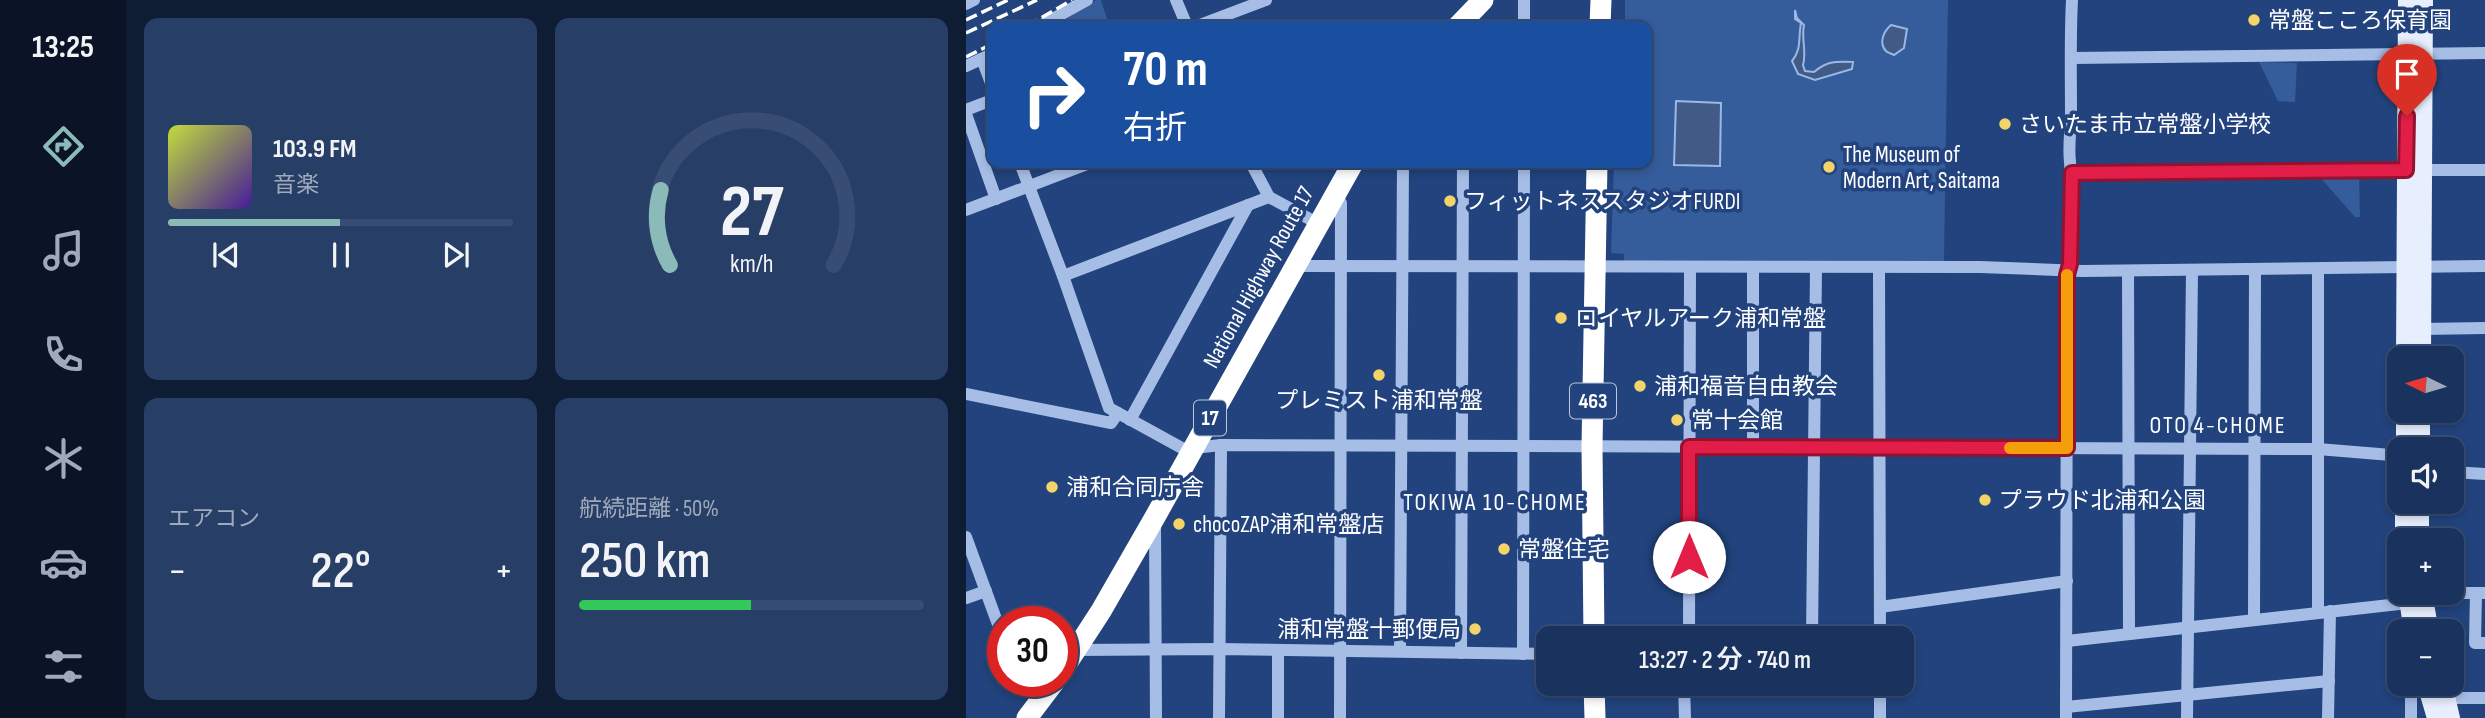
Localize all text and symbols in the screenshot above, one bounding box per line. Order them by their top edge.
place label: 常盤こころ保育園 [2268,7,2452,35]
marker: 常盤こころ保育園 [2246,12,2262,28]
text: 13:25 [32,28,94,67]
text: 70 m [1123,41,1208,100]
pin [2377,44,2437,116]
icon: right [1008,49,1099,140]
icon: arrive [2388,55,2426,93]
text: 右折 [1123,109,1187,148]
place label: さいたま市立常盤小学校 [2019,111,2271,139]
marker: さいたま市立常盤小学校 [1997,116,2013,132]
icon: directions [39,122,88,171]
text: 103.9 FM [273,134,356,165]
place label: The Museum of Modern Art, Saitama [1843,141,2000,195]
marker: The Museum of Modern Art, Saitama [1821,159,1837,175]
text: 27 [720,170,784,258]
text: 音楽 [273,171,319,199]
street label: National Highway Route 17 [1197,182,1320,373]
place label: フィットネススタジオFURDI [1464,188,1740,216]
marker: フィットネススタジオFURDI [1442,193,1458,209]
icon: music [39,226,88,275]
icon: previous [207,236,245,274]
icon: pause [322,236,360,274]
icon: next [437,236,475,274]
text: km/h [730,249,773,280]
place label: ロイヤルアーク浦和常盤 [1575,305,1826,333]
marker: ロイヤルアーク浦和常盤 [1553,310,1569,326]
icon: phone [39,330,88,379]
north arrow [2387,346,2464,424]
map controls [2387,346,2464,696]
marker: プレミスト浦和常盤 [1371,367,1387,383]
place label: 浦和福音自由教会 [1654,373,1838,401]
marker: 浦和福音自由教会 [1632,378,1648,394]
road number: 463 [1570,384,1616,418]
place label: プレミスト浦和常盤 [1276,387,1483,415]
road number: 17 [1194,400,1226,436]
place label: 常十会館 [1691,407,1783,435]
district label: OTO 4-CHOME [2149,411,2287,440]
marker: 常十会館 [1669,412,1685,428]
icon: climate [39,434,88,483]
button: sound [2387,437,2464,514]
place label: 浦和合同庁舎 [1066,474,1204,502]
marker: 浦和合同庁舎 [1044,479,1060,495]
place label: プラウド北浦和公園 [1999,487,2206,515]
district label: TOKIWA 10-CHOME [1403,488,1587,517]
marker: プラウド北浦和公園 [1977,492,1993,508]
text: 航続距離 · 50% [579,495,719,523]
text: エアコン [168,505,260,533]
place label: chocoZAP浦和常盤店 [1193,511,1384,539]
marker: chocoZAP浦和常盤店 [1171,516,1187,532]
position arrow [1652,520,1726,594]
button: + [2387,528,2464,605]
text: 250 km [579,530,711,593]
place label: 常盤住宅 [1518,536,1610,564]
icon: car [39,538,88,587]
text: 22° [310,540,371,603]
marker: 常盤住宅 [1496,541,1512,557]
text: − [168,549,187,594]
text: + [494,549,513,594]
speed limit sign: 30 [987,606,1078,697]
place label: 浦和常盤十郵便局 [1277,616,1461,644]
button: − [2387,619,2464,696]
marker: 浦和常盤十郵便局 [1467,621,1483,637]
icon: filters [39,642,88,691]
text: 13:27 · 2 分 · 740 m [1639,645,1811,676]

